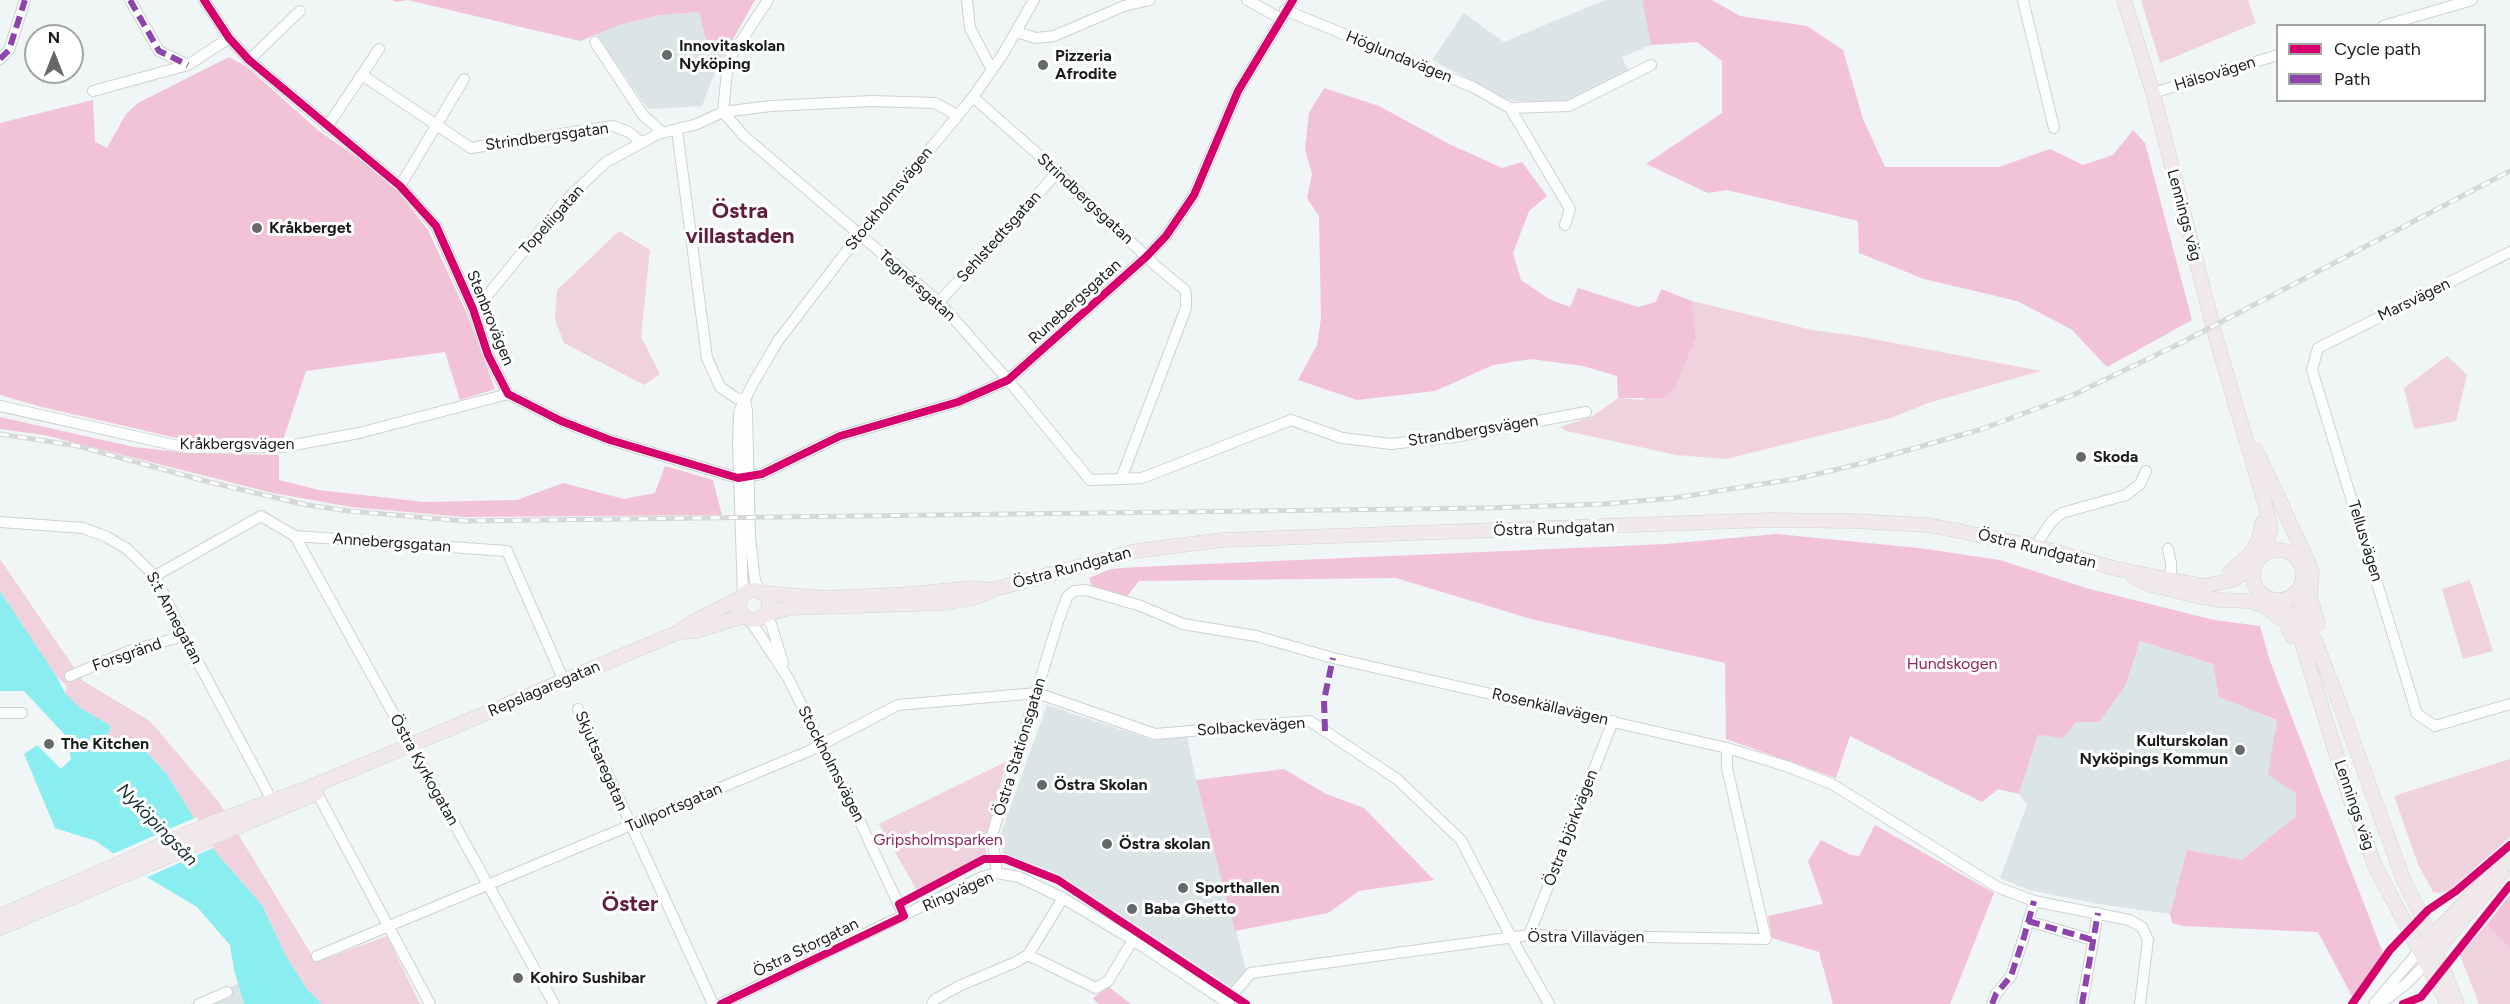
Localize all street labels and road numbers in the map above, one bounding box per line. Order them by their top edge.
street label: Höglundavägen [1343,27,1455,87]
street label: Hälsovägen [2172,53,2258,95]
street label: Strindbergsgatan [484,119,610,155]
street label: Stockholmsvägen [841,143,937,255]
street label: Strindbergsgatan [1033,150,1137,248]
street label: Lennings väg [2163,167,2205,263]
street label: Topeliigatan [516,181,588,259]
street label: Sehlstedtsgatan [953,187,1045,287]
street label: Tegnérsgatan [874,246,960,326]
street label: Runebergsgatan [1025,256,1125,348]
street label: Stenbrovägen [462,268,518,368]
street label: Marsvägen [2375,274,2453,326]
street label: Strandbergsvägen [1406,411,1540,451]
street label: Kråkbergsvägen [180,434,294,454]
street label: Tellusvägen [2344,498,2386,584]
street label: Östra Rundgatan [1493,517,1615,541]
street label: Östra Rundgatan [1976,525,2098,573]
street label: Annebergsgatan [332,529,452,557]
street label: Östra Rundgatan [1011,543,1133,593]
street label: S:t Annegatan [142,568,206,668]
street label: Forsgränd [90,634,164,676]
street label: Repslagaregatan [485,657,603,721]
street label: Östra Stationsgatan [990,676,1050,818]
street label: Rosenkällavägen [1490,684,1610,730]
street label: Stockholmsvägen [793,703,869,825]
street label: Skjutsaregatan [570,708,632,814]
street label: Östra Kyrkogatan [385,711,463,829]
street label: Solbackevägen [1196,714,1306,740]
street label: Lennings väg [2330,757,2378,853]
street label: Östra björkvägen [1540,767,1602,889]
street label: Tullportsgatan [623,779,725,837]
street label: Ringvägen [920,868,996,916]
street label: Östra Storgatan [750,914,862,982]
street label: Östra Villavägen [1528,927,1644,947]

